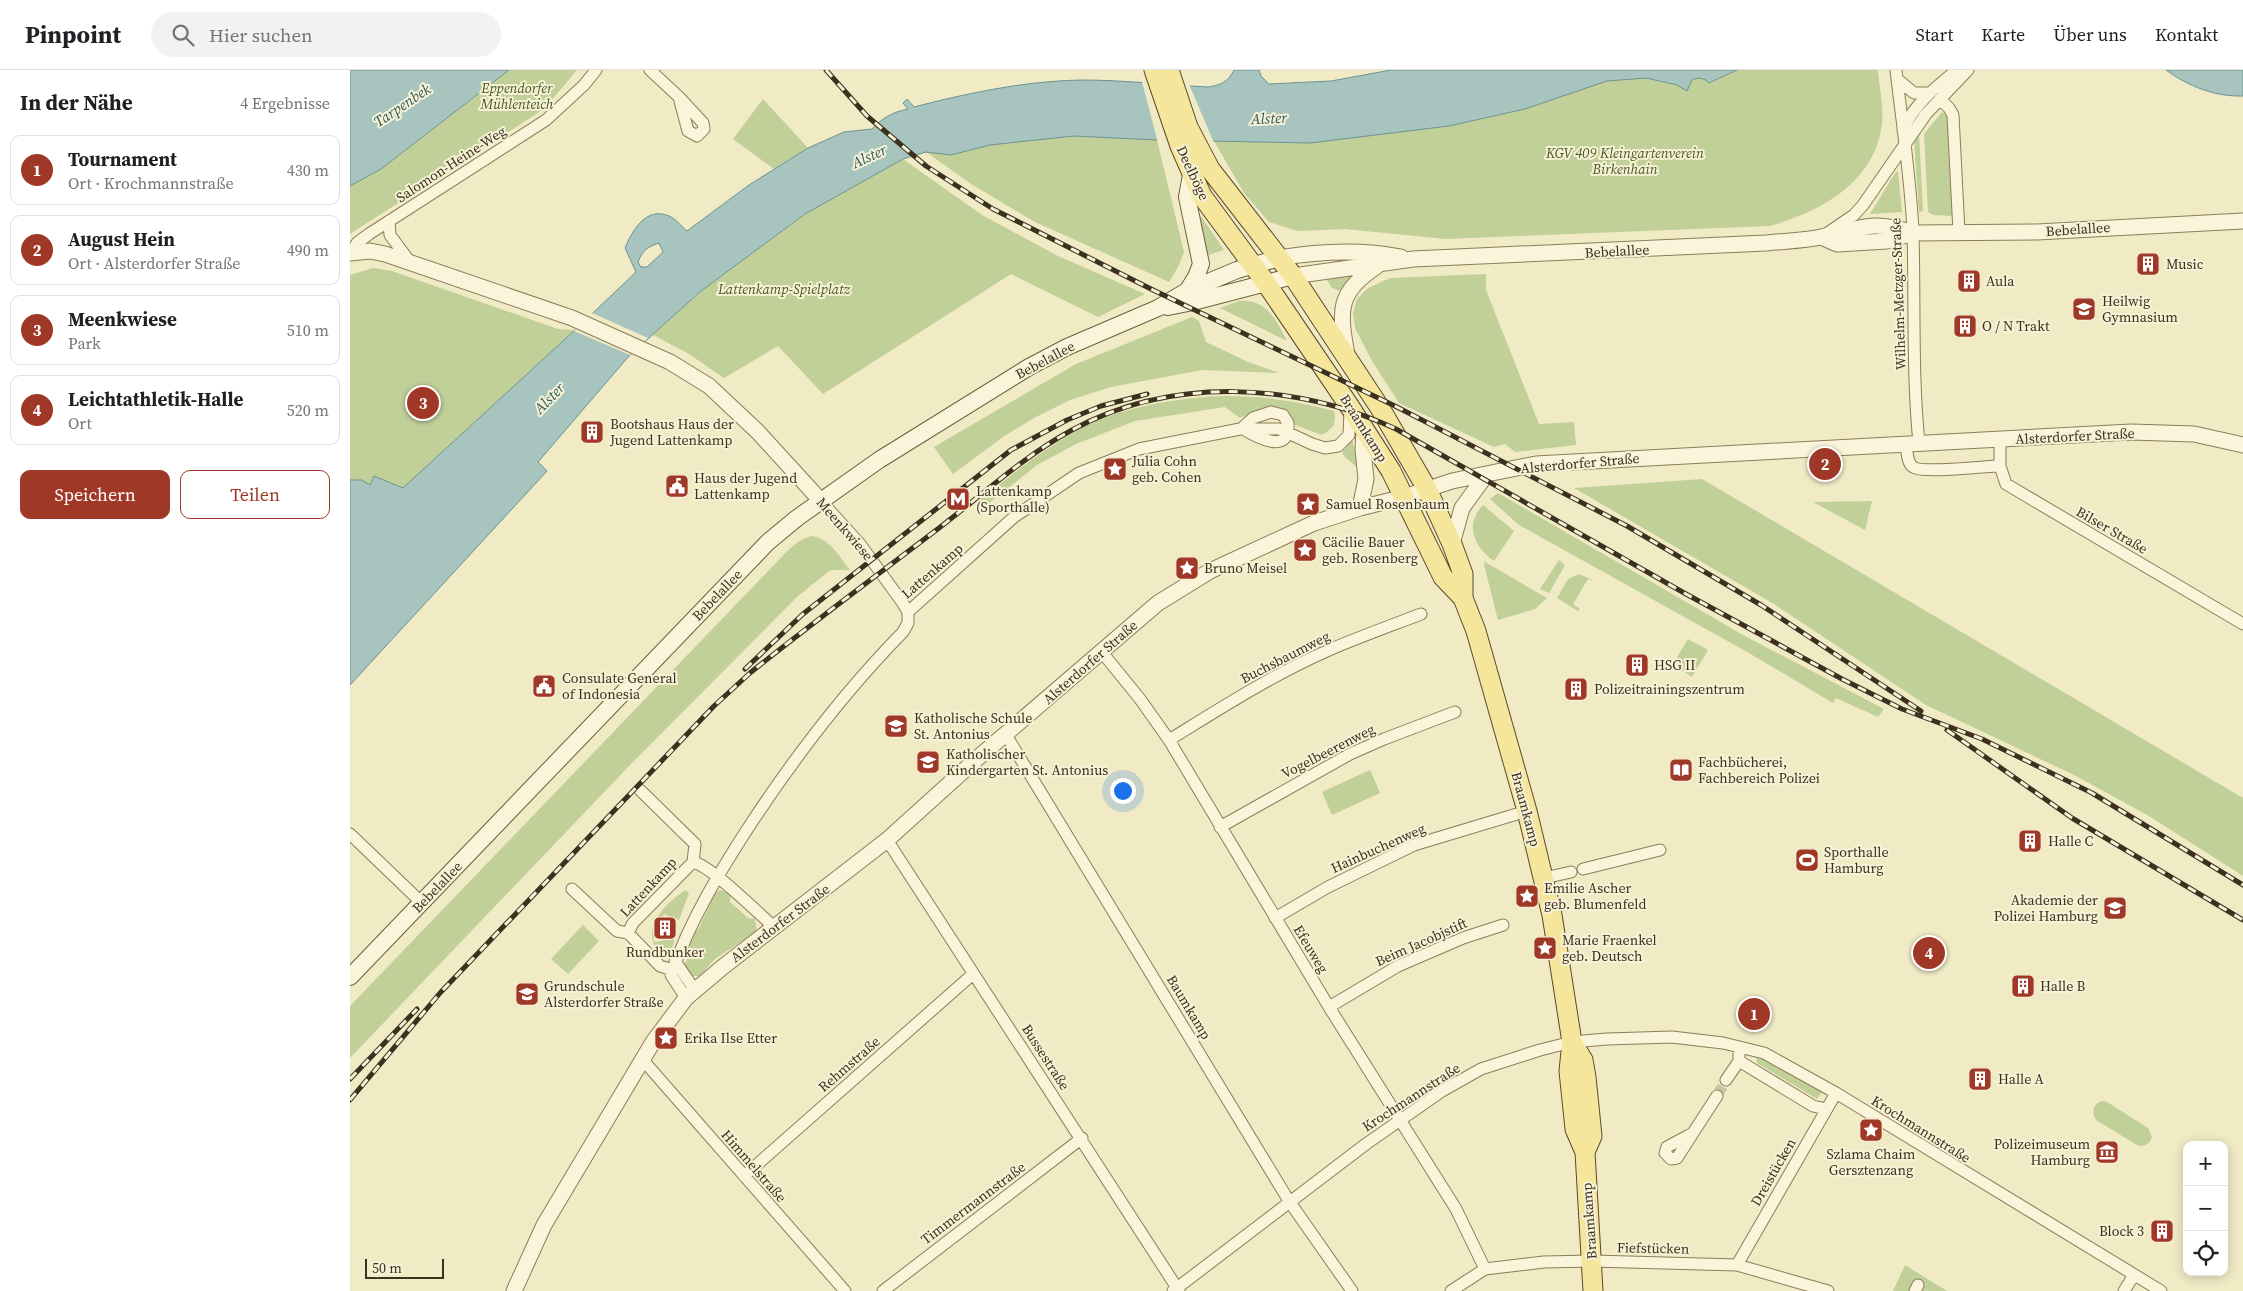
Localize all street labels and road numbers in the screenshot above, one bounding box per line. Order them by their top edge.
street label: Salomon-Heine-Weg [392,121,510,207]
street label: Deelböge [1172,142,1214,204]
street label: Bebelallee [2045,217,2111,241]
street label: Wilhelm-Metzger-Straße [1885,218,1911,370]
street label: Bebelallee [1584,239,1650,263]
street label: Bebelallee [1012,336,1078,384]
street label: Braamkamp [1335,390,1393,466]
street label: Alsterdorfer Straße [2015,423,2135,449]
street label: Alsterdorfer Straße [1520,448,1640,478]
street label: Meenkwiese [812,493,878,565]
street label: Bilser Straße [2073,501,2151,559]
street label: Lattenkamp [897,539,967,603]
street label: Bebelallee [687,565,747,625]
street label: Alsterdorfer Straße [1038,615,1142,709]
street label: Buchsbaumweg [1237,626,1333,688]
street label: Vogelbeerenweg [1278,719,1378,783]
street label: Braamkamp [1506,769,1546,849]
street label: Hainbuchenweg [1328,818,1428,878]
street label: Lattenkamp [615,853,681,921]
street label: Bebelallee [407,857,467,917]
street label: Alsterdorfer Straße [726,879,834,967]
street label: Beim Jacobjstift [1372,913,1470,971]
street label: Efeuweg [1289,921,1333,977]
street label: Baumkamp [1162,971,1216,1043]
street label: Bussestraße [1017,1020,1075,1094]
street label: Rehmstraße [814,1032,884,1096]
street label: Krochmannstraße [1358,1058,1464,1136]
street label: Krochmannstraße [1868,1090,1974,1168]
street label: Himmelstraße [717,1125,791,1207]
street label: Dreistücken [1745,1134,1801,1210]
street label: Timmermannstraße [916,1157,1030,1249]
street label: Braamkamp [1576,1182,1602,1260]
street label: Fiefstücken [1617,1237,1690,1259]

